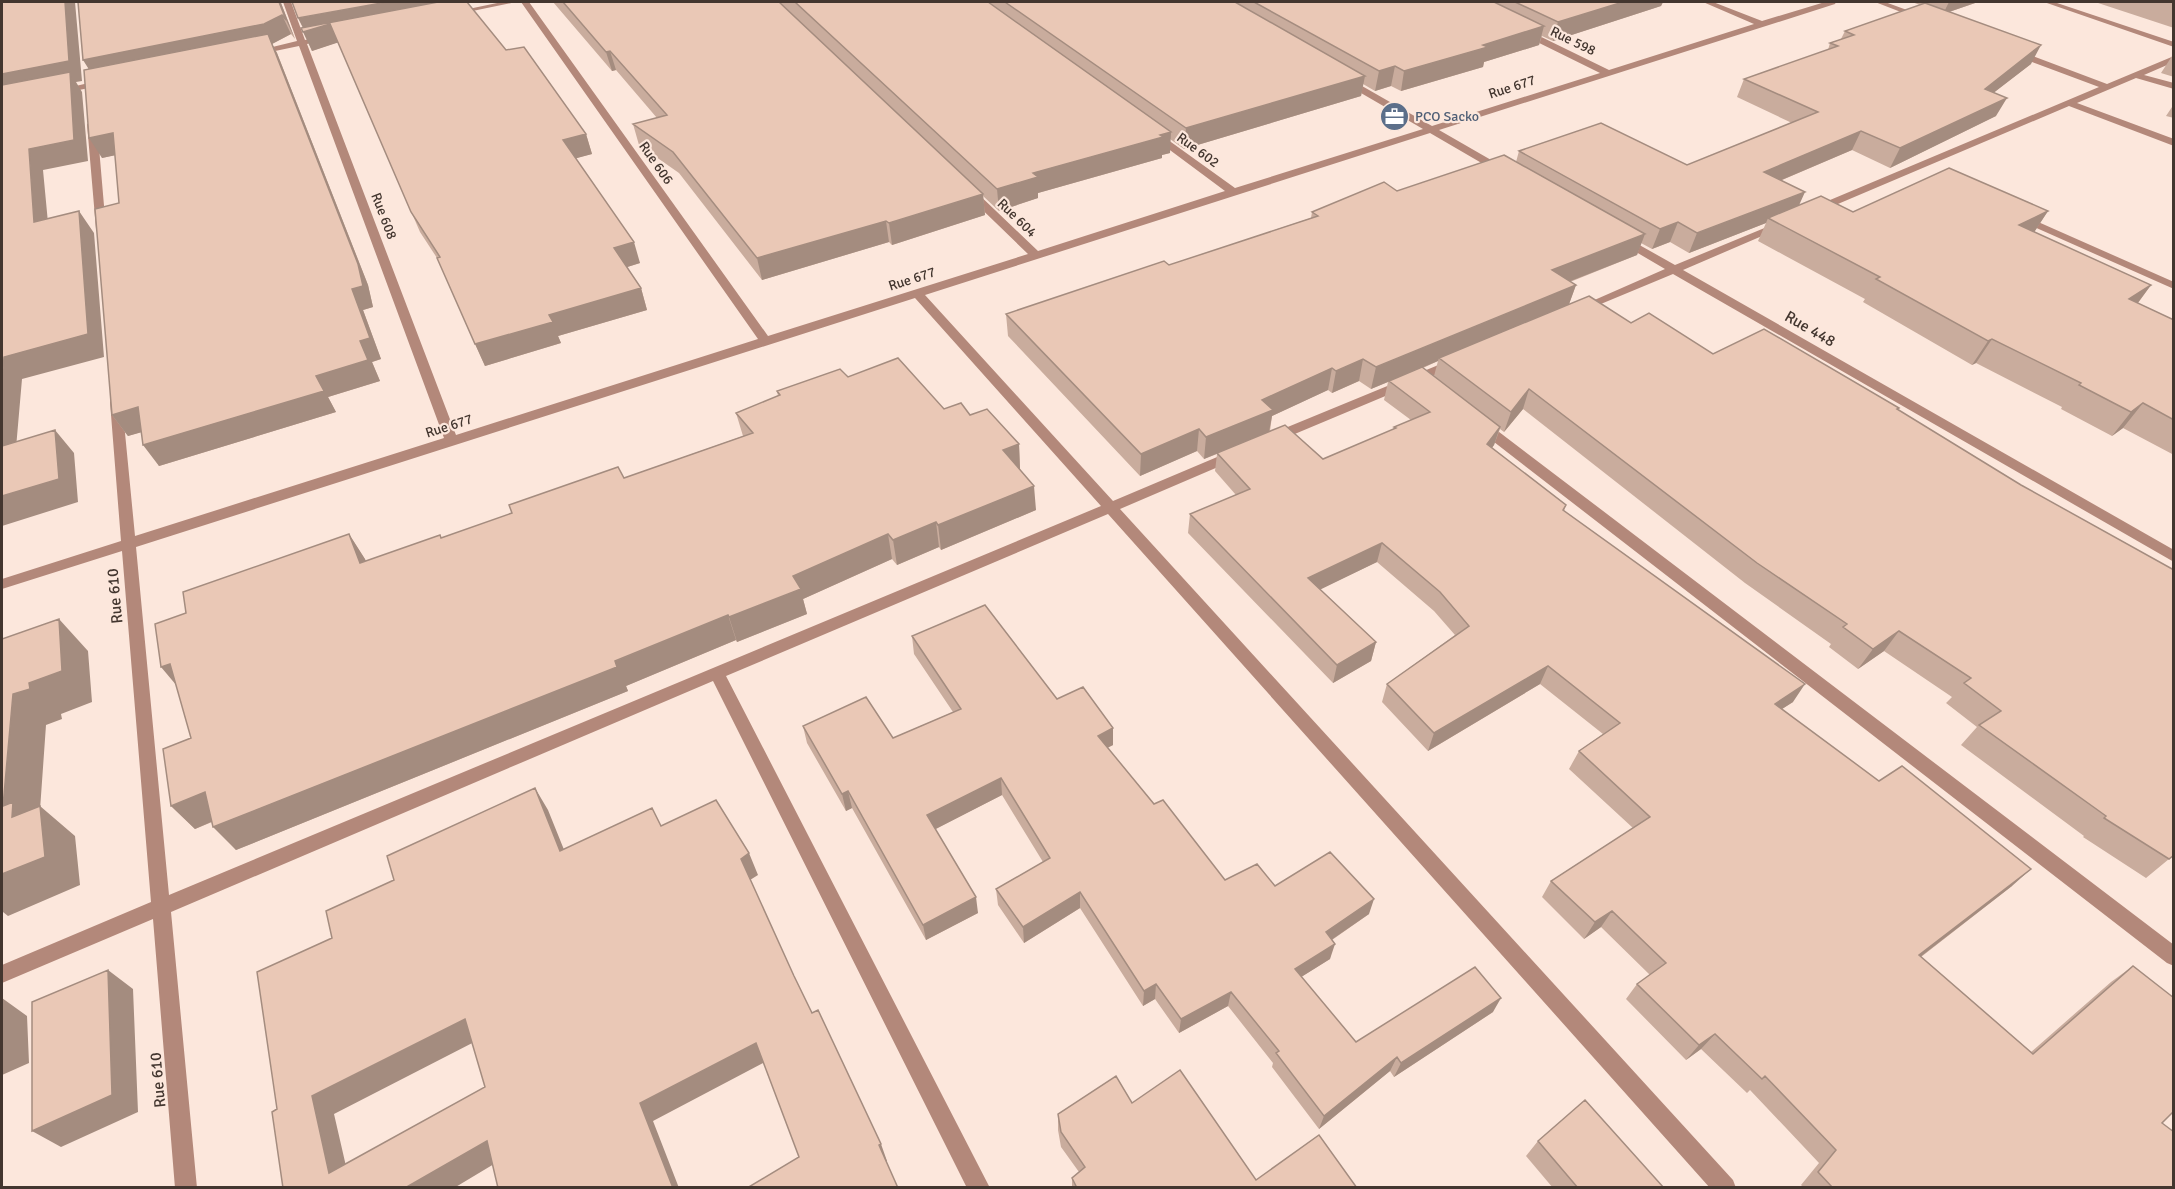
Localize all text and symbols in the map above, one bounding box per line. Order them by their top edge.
street label: Rue 598 [1547,23,1599,59]
street label: Rue 677 [1486,71,1538,103]
office icon: PCO Sacko [1378,100,1410,132]
place label: PCO Sacko [1415,108,1479,125]
street label: Rue 602 [1173,129,1223,171]
street label: Rue 606 [635,138,677,188]
street label: Rue 608 [367,190,401,242]
street label: Rue 604 [994,195,1041,241]
street label: Rue 677 [886,263,938,295]
street label: Rue 448 [1781,306,1839,352]
street label: Rue 677 [423,410,475,442]
street label: Rue 610 [103,568,127,624]
street label: Rue 610 [146,1052,170,1108]

